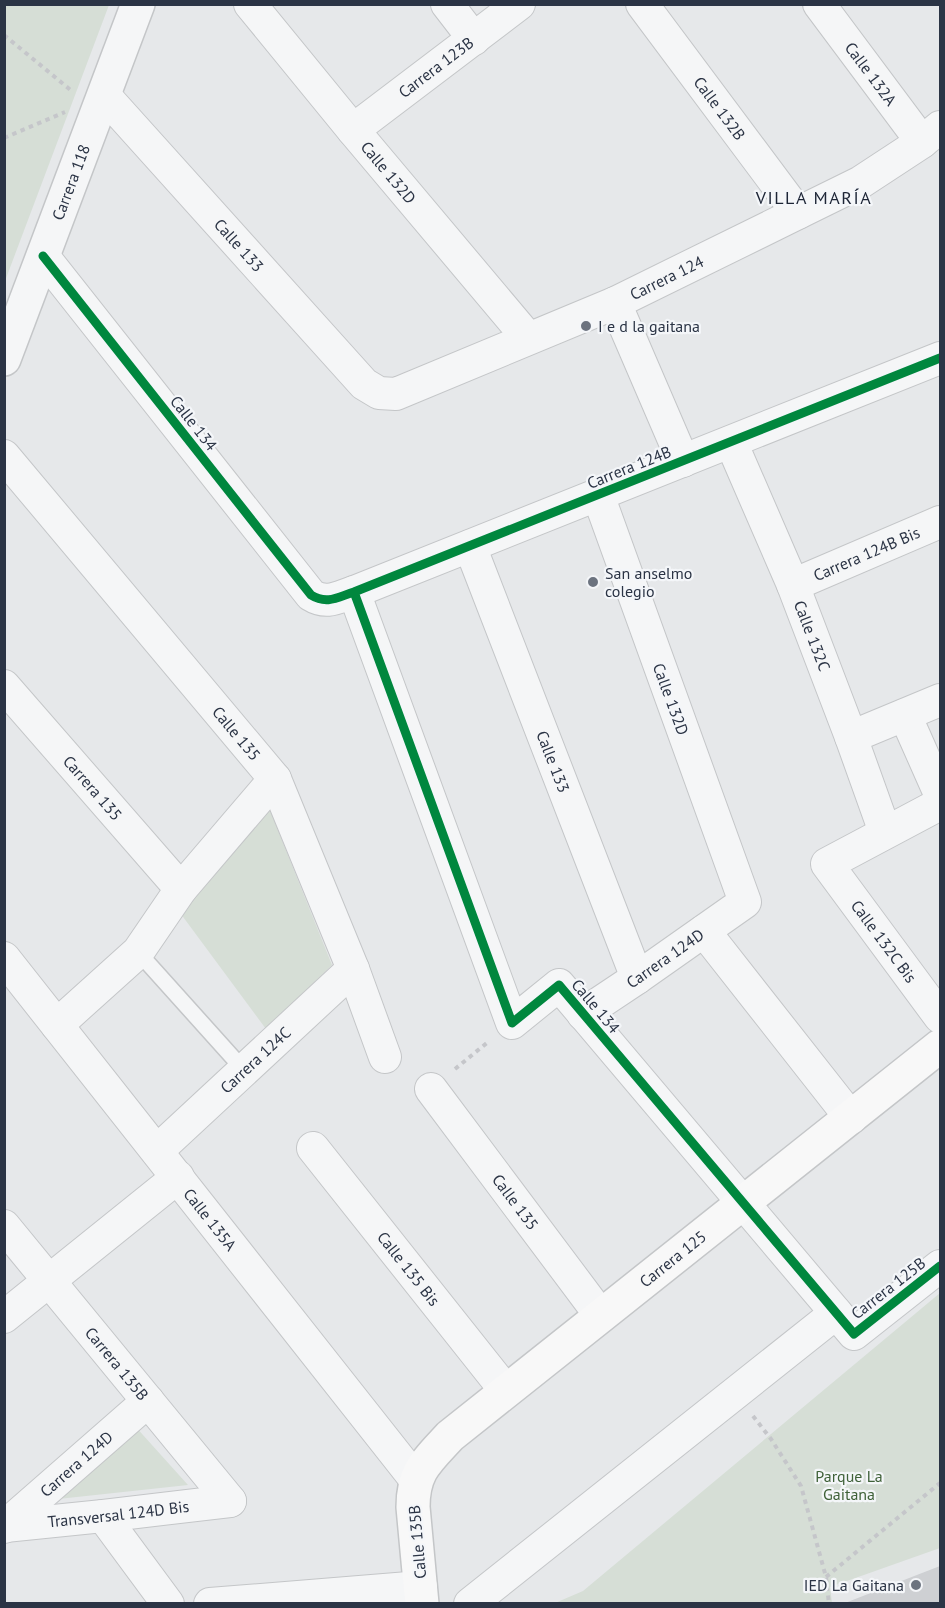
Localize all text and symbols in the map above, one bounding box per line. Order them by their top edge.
street label: Carrera 123B [394,32,477,102]
street label: Calle 132A [841,38,902,110]
street label: Calle 132B [690,72,750,144]
street label: Calle 132D [357,137,420,208]
street label: Carrera 118 [47,141,94,223]
district label: VILLA MARÍA [755,186,872,209]
street label: Calle 133 [210,214,268,276]
street label: Carrera 124 [626,251,707,304]
place label: I e d la gaitana [598,316,700,336]
marker: I e d la gaitana [579,319,593,333]
street label: Calle 134 [166,391,222,455]
street label: Carrera 124B [584,441,674,493]
street label: Carrera 124B Bis [810,522,923,585]
place label: San anselmo colegio [605,563,692,601]
marker: San anselmo colegio [586,575,600,589]
street label: Calle 132C [790,597,835,674]
street label: Calle 132D [649,660,693,738]
street label: Calle 135 [208,702,265,765]
street label: Calle 133 [532,728,574,795]
street label: Carrera 135 [59,751,126,824]
street label: Calle 132C Bis [847,896,921,987]
street label: Carrera 124D [622,924,708,992]
street label: Calle 134 [568,975,625,1037]
street label: Carrera 124C [216,1022,295,1097]
street label: Calle 135 [488,1170,543,1234]
street label: Calle 135A [179,1184,242,1255]
street label: Carrera 125 [635,1226,710,1291]
street label: Calle 135 Bis [373,1227,445,1310]
street label: Carrera 125B [847,1253,929,1323]
street label: Carrera 135B [81,1323,153,1404]
street label: Carrera 124D [36,1427,117,1501]
park label: Parque La Gaitana [815,1466,883,1504]
street label: Transversal 124D Bis [47,1496,190,1532]
street label: Calle 135B [404,1504,430,1580]
place label: IED La Gaitana [804,1575,904,1595]
marker: IED La Gaitana [909,1578,923,1592]

